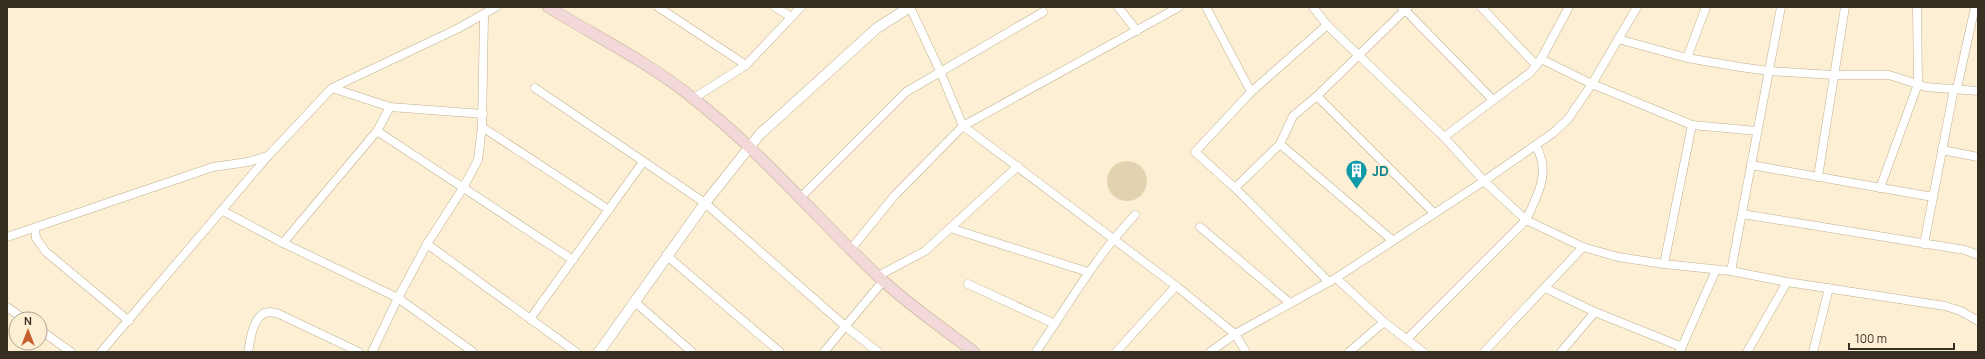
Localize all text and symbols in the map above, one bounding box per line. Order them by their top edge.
building icon: JD [1343,157,1369,190]
place label: JD [1372,161,1389,180]
north arrow [8,311,48,351]
text: N [24,313,32,328]
scale bar [1849,325,1954,351]
text: 100 m [1855,330,1887,347]

